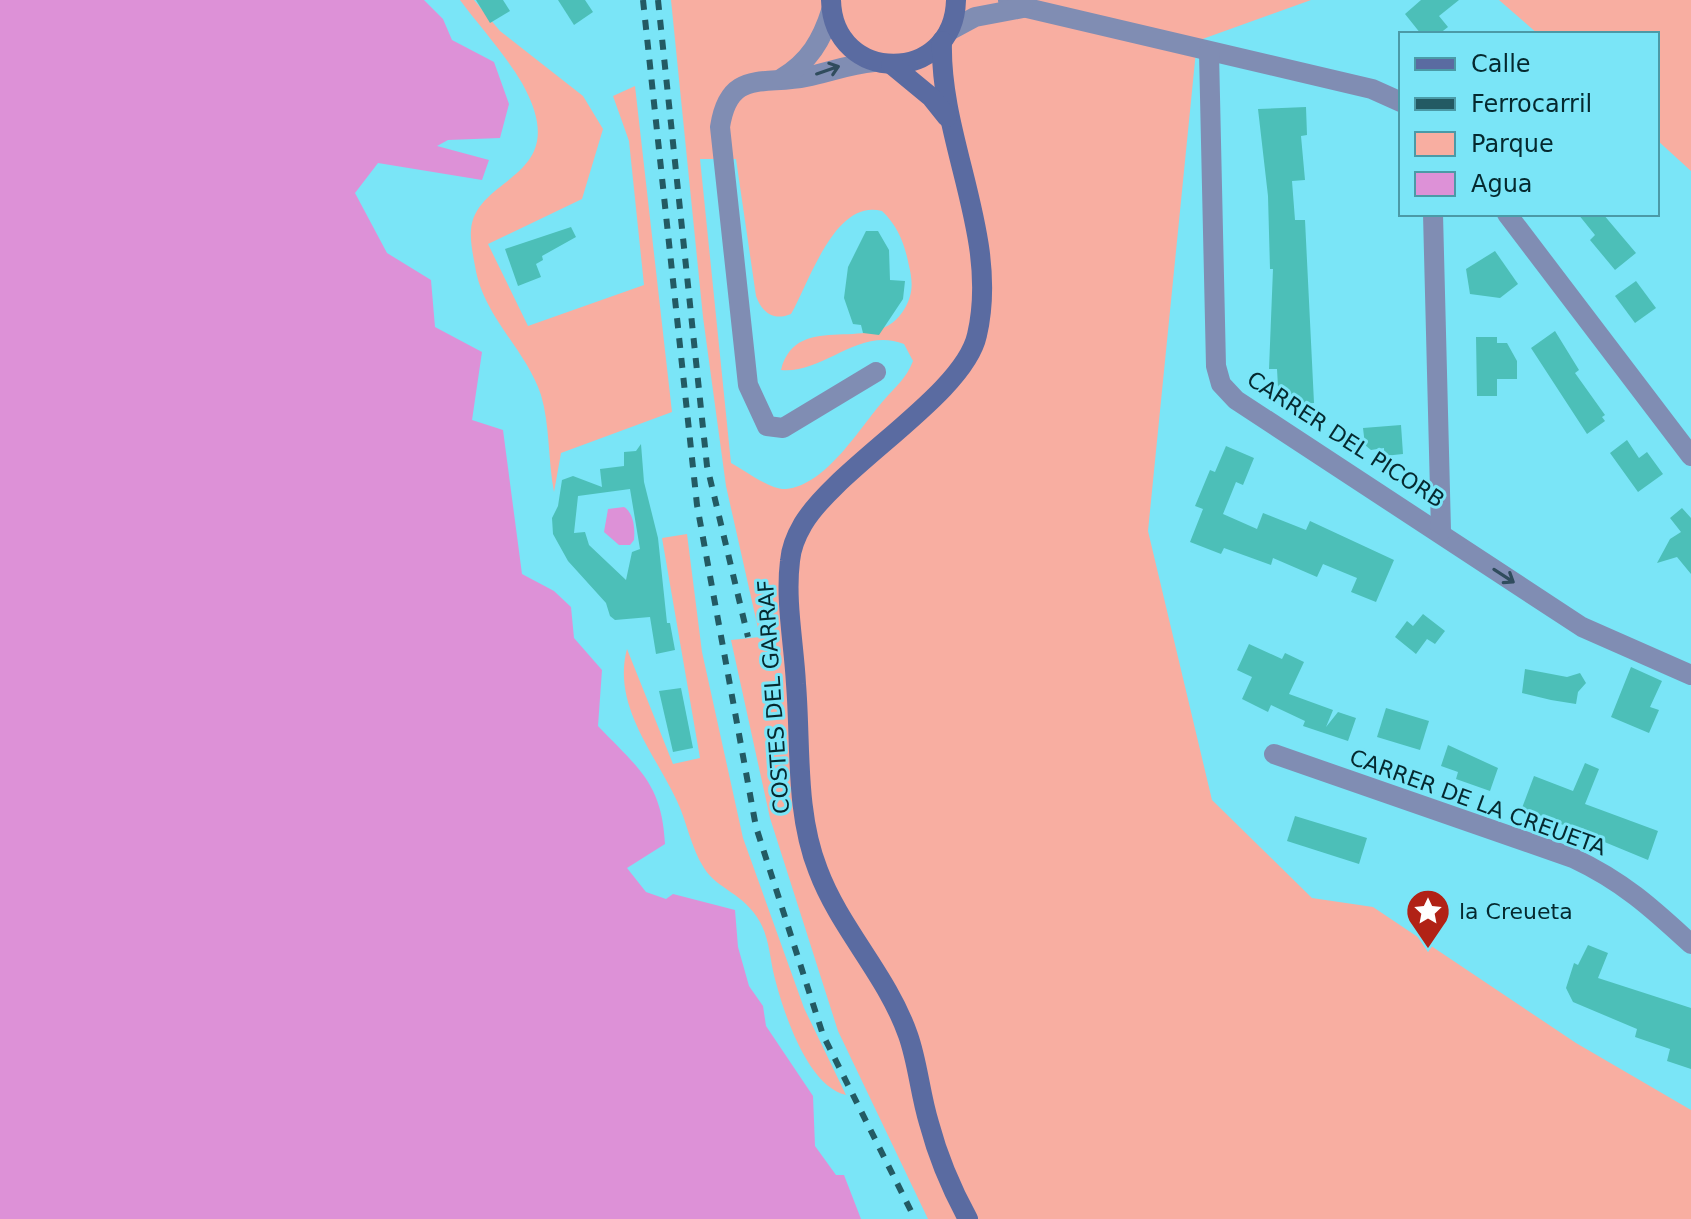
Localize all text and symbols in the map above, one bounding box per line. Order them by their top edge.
legend [1399,32,1659,216]
text: Calle [1471,50,1531,78]
one-way arrow [816,61,841,76]
text: Ferrocarril [1471,90,1592,118]
text: Parque [1471,130,1554,158]
text: Agua [1471,170,1533,198]
street label: CARRER DEL PICORB [1242,366,1449,513]
one-way arrow [1493,567,1515,584]
street label: COSTES DEL GARRAF [753,579,794,815]
street label: CARRER DE LA CREUETA [1346,744,1609,861]
place icon: la Creueta [1404,887,1452,950]
place label: la Creueta [1459,899,1573,924]

